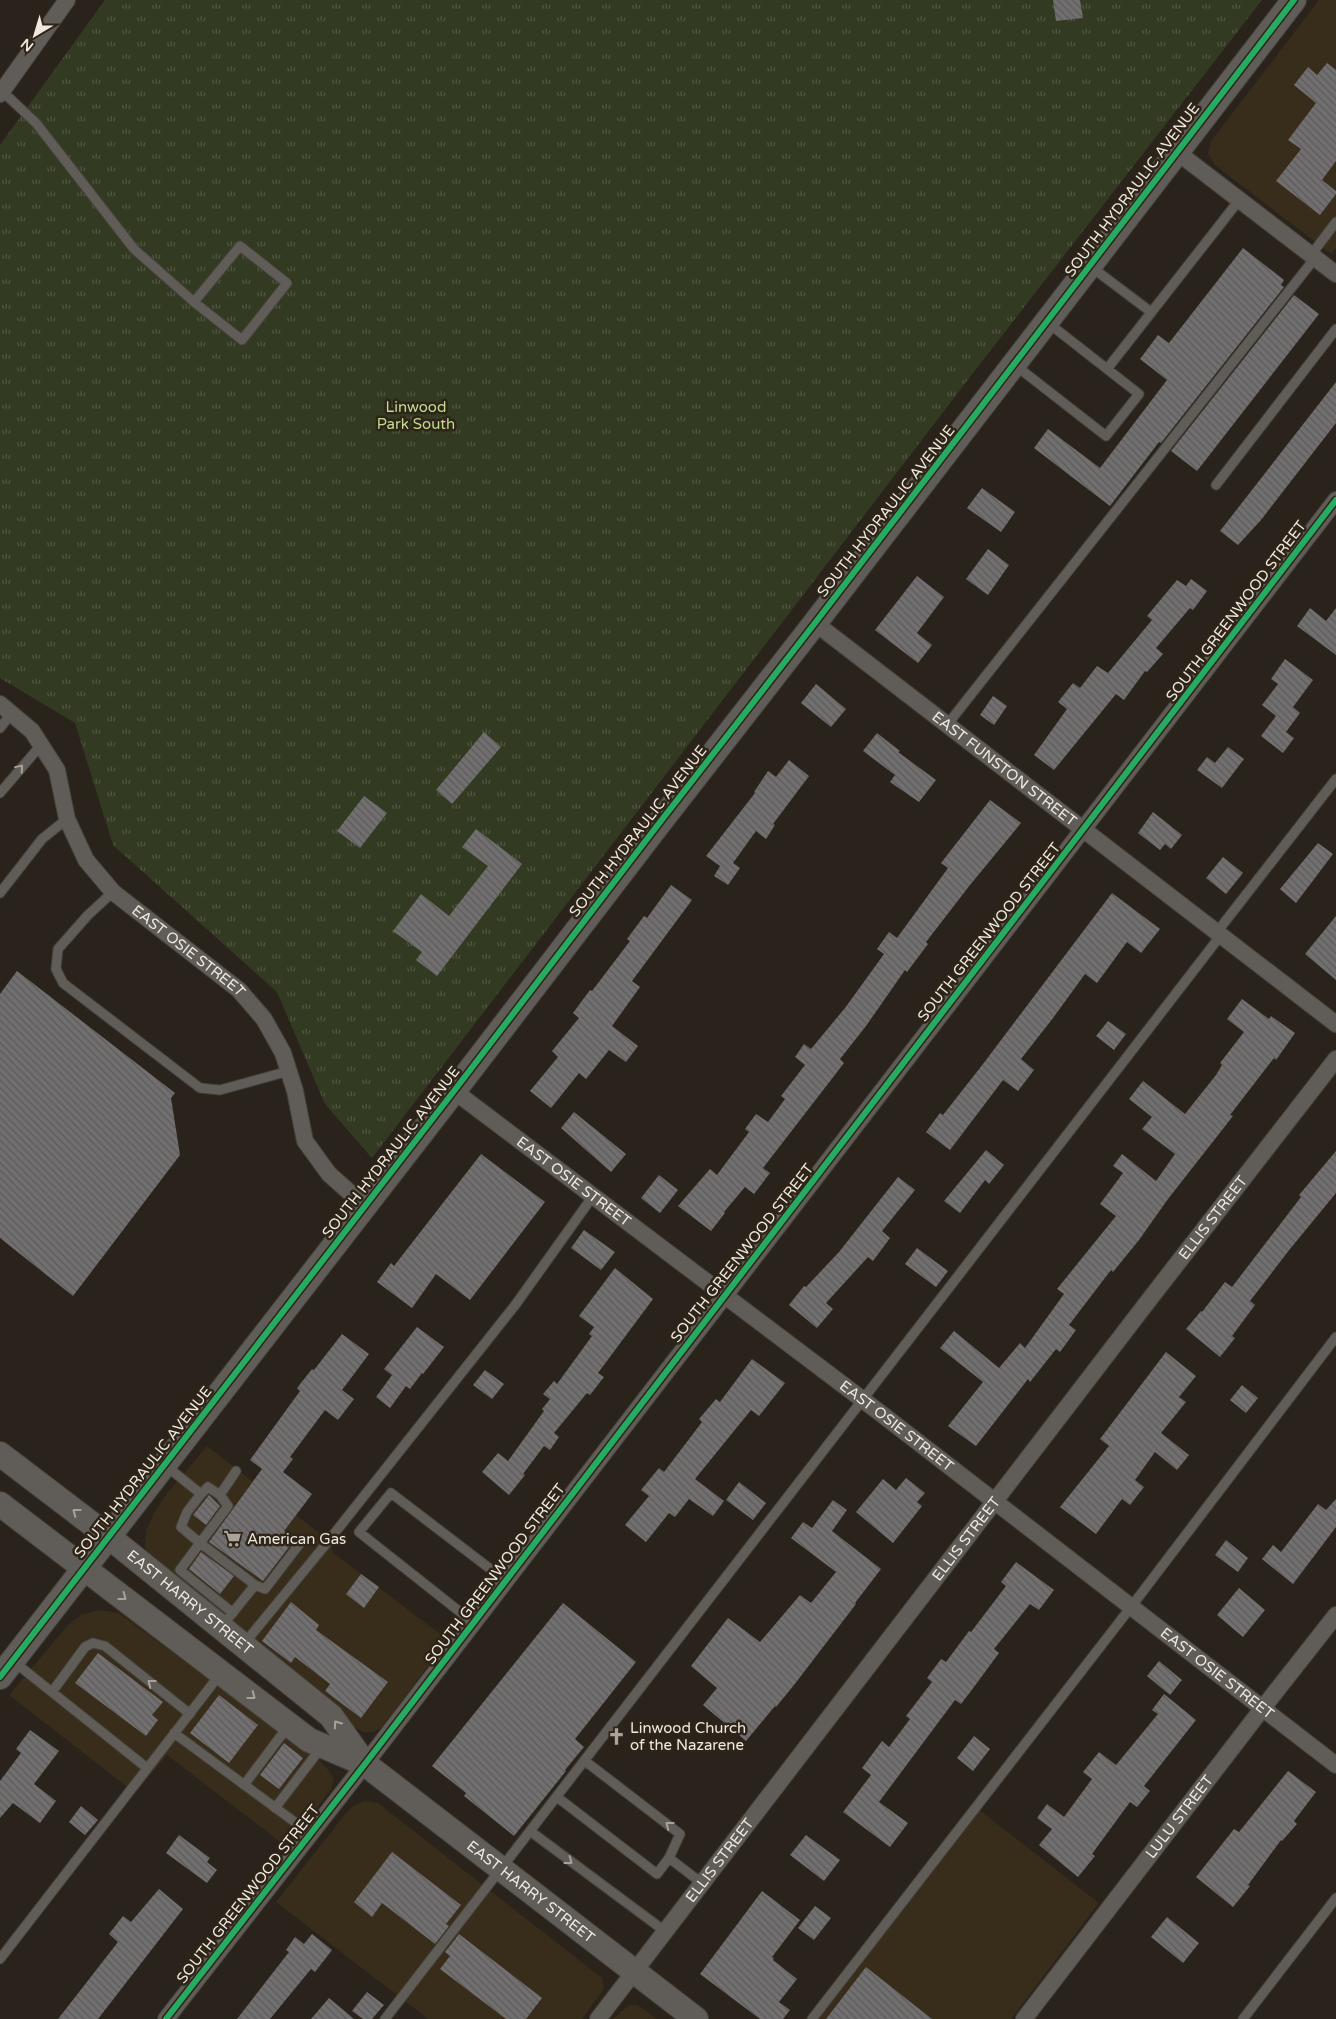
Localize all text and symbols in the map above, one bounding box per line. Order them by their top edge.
north arrow [10,10,60,60]
text: N [18,35,37,55]
street label: SOUTH HYDRAULIC AVENUE [1061,100,1203,280]
park label: Linwood Park South [377,398,455,433]
street label: SOUTH HYDRAULIC AVENUE [813,422,959,600]
street label: SOUTH GREENWOOD STREET [1162,517,1310,705]
street label: EAST FUNSTON STREET [929,708,1080,830]
street label: SOUTH HYDRAULIC AVENUE [565,742,711,920]
one-way arrow [14,765,22,774]
street label: SOUTH GREENWOOD STREET [914,839,1064,1025]
street label: EAST OSIE STREET [128,901,249,1000]
street label: SOUTH HYDRAULIC AVENUE [318,1063,464,1241]
street label: EAST OSIE STREET [513,1132,634,1230]
street label: SOUTH GREENWOOD STREET [667,1160,817,1346]
street label: ELLIS STREET [1175,1172,1251,1263]
street label: EAST OSIE STREET [836,1377,957,1475]
street label: SOUTH HYDRAULIC AVENUE [70,1383,216,1561]
street label: SOUTH GREENWOOD STREET [421,1480,569,1668]
street label: ELLIS STREET [928,1493,1004,1584]
one-way arrow [72,1509,82,1518]
supermarket icon: American Gas [223,1529,243,1549]
place label: American Gas [247,1530,346,1548]
street label: EAST HARRY STREET [123,1546,257,1658]
one-way arrow [117,1592,126,1600]
street label: EAST OSIE STREET [1157,1624,1278,1723]
one-way arrow [148,1680,157,1689]
one-way arrow [246,1690,256,1699]
place label: Linwood Church of the Nazarene [630,1719,746,1754]
one-way arrow [334,1720,343,1730]
church icon: Linwood Church of the Nazarene [606,1727,626,1747]
street label: LULU STREET [1142,1772,1217,1862]
street label: SOUTH GREENWOOD STREET [173,1801,323,1987]
street label: ELLIS STREET [682,1815,758,1906]
one-way arrow [665,1822,674,1831]
street label: EAST HARRY STREET [463,1837,598,1947]
one-way arrow [564,1854,573,1864]

